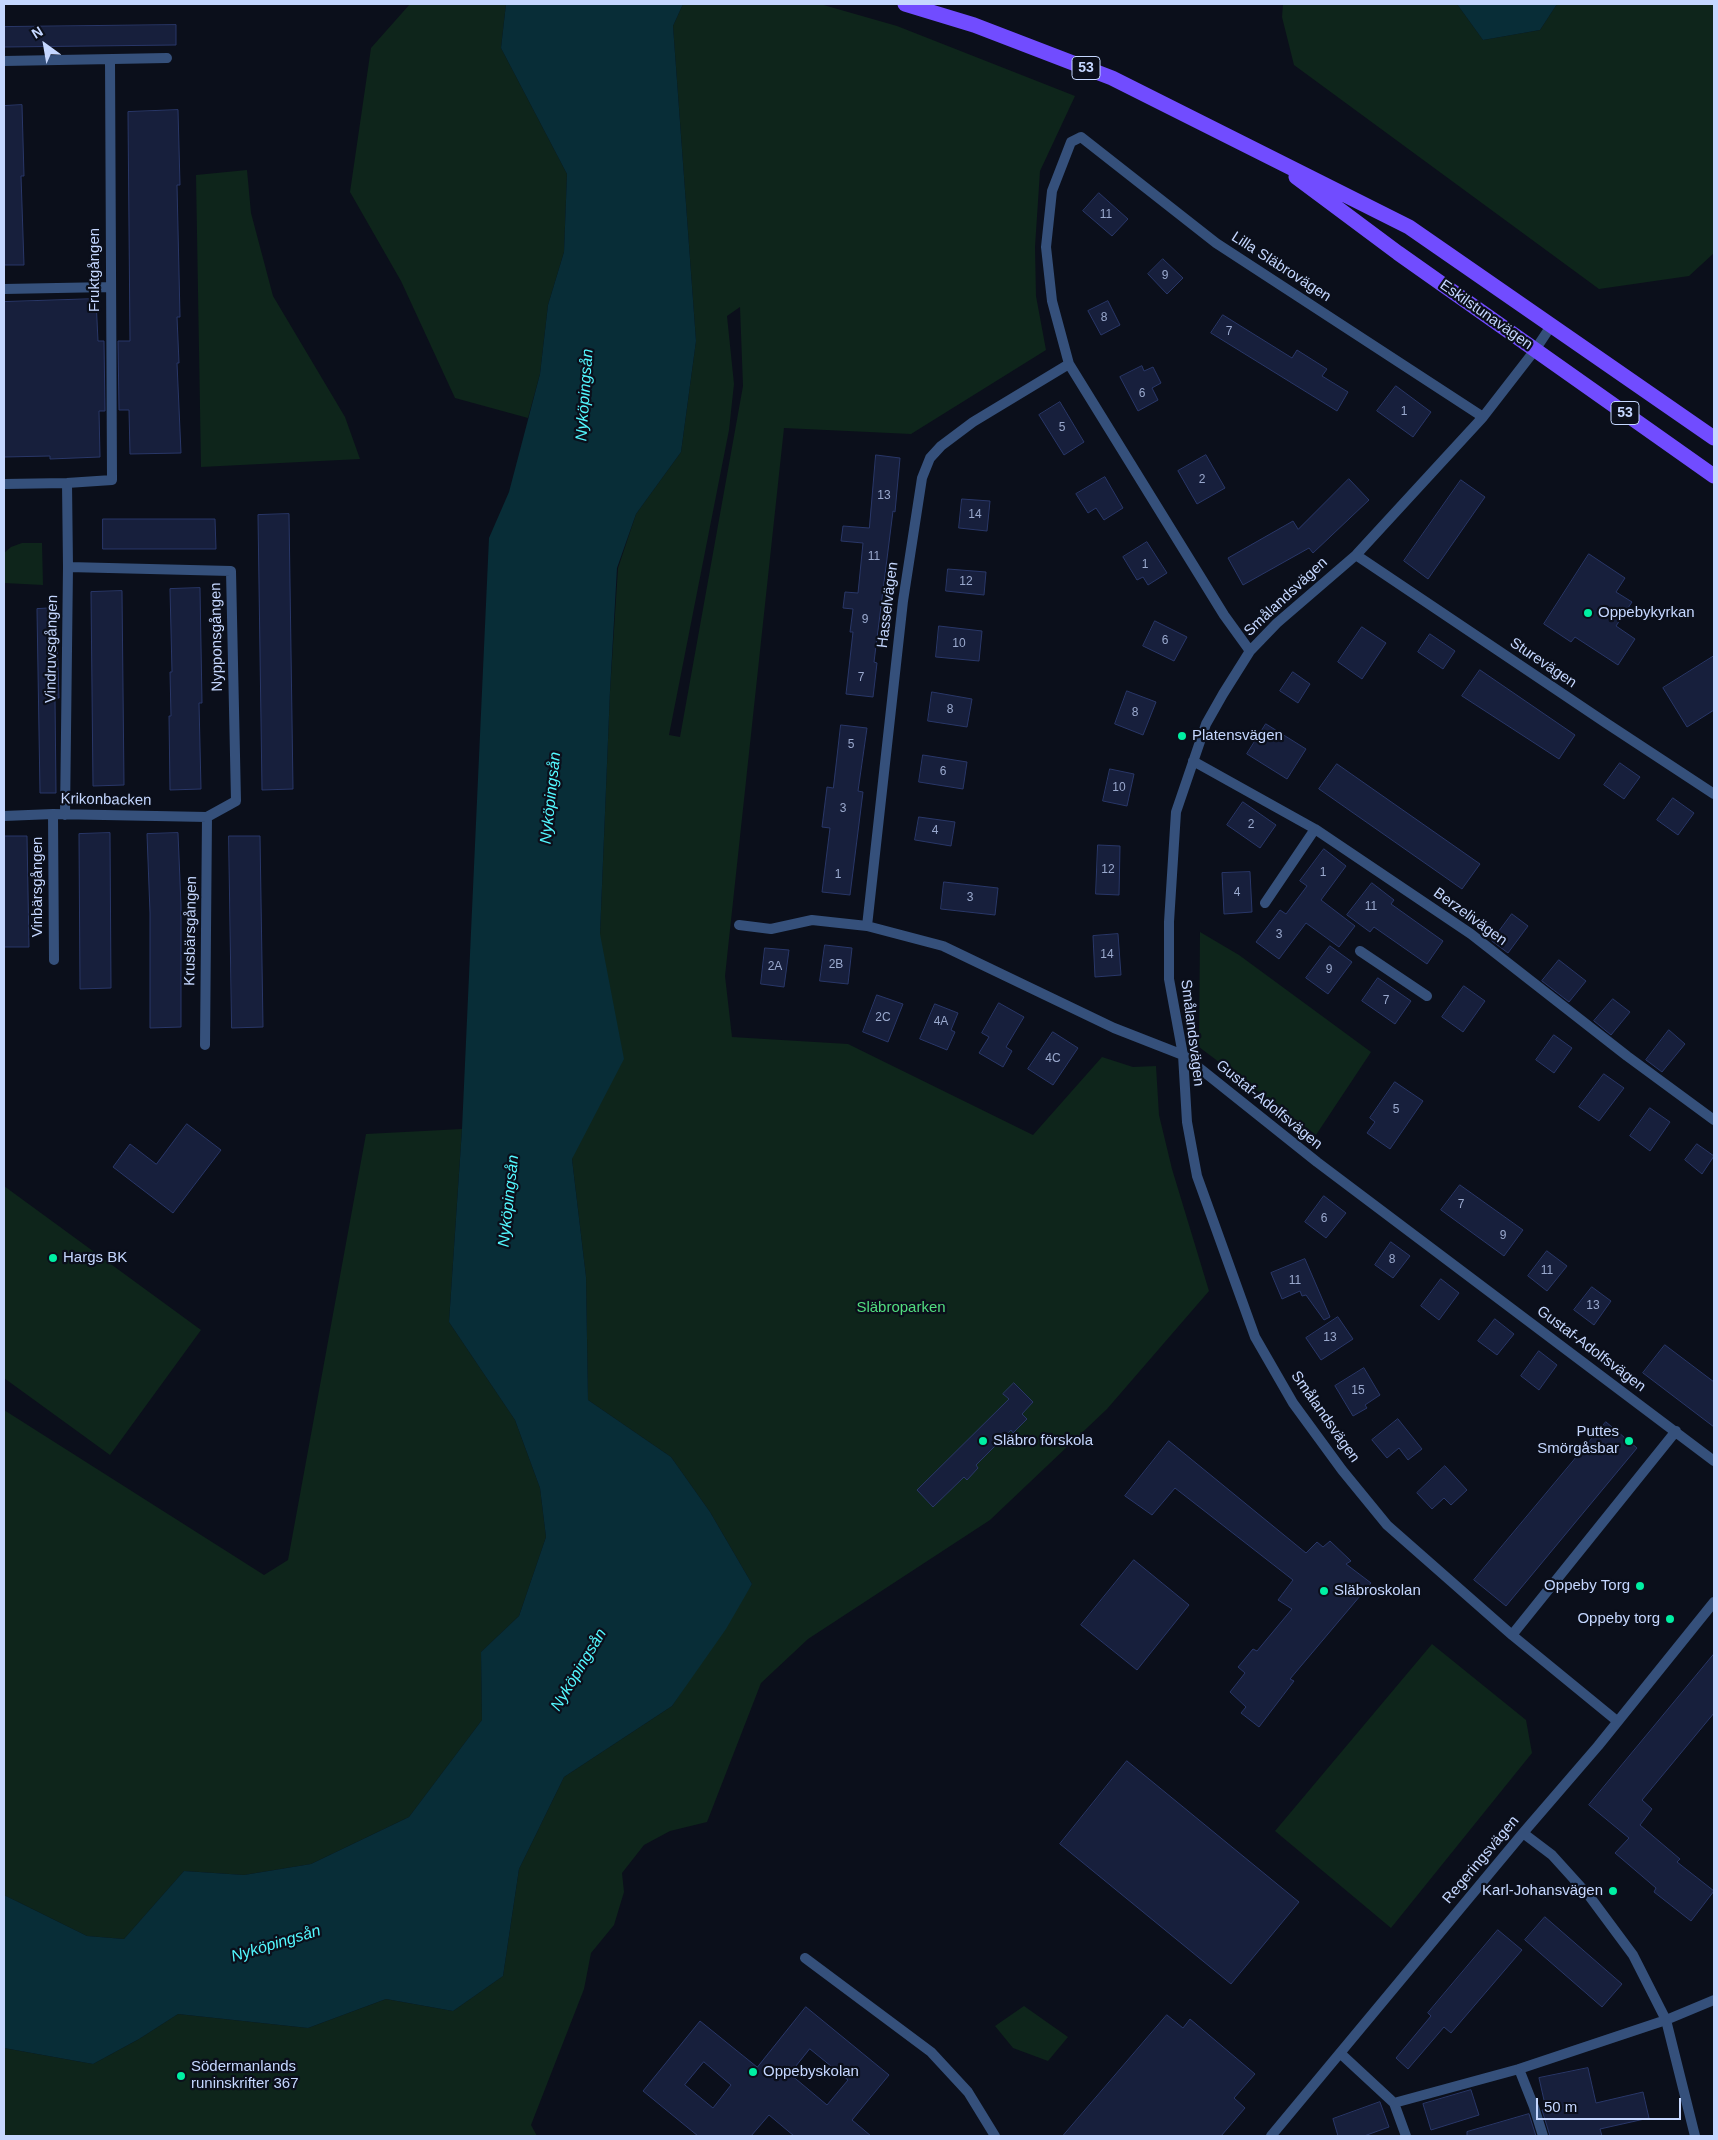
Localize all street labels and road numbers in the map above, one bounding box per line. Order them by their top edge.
road number: 53 [1072,56,1100,80]
street label: Fruktgången [86,228,104,312]
street label: Lilla Släbrovägen [1228,228,1334,306]
street label: Eskilstunavägen [1436,276,1536,354]
road number: 53 [1611,402,1639,424]
street label: Smålandsvägen [1241,554,1331,640]
street label: Hasselvägen [874,561,902,649]
street label: Nypponsgången [207,582,227,692]
street label: Vindruvsgången [42,595,62,703]
street label: Sturevägen [1506,634,1580,692]
street label: Krikonbacken [60,790,152,810]
street label: Vinbärsgången [29,837,47,937]
street label: Krusbärsgången [181,876,201,986]
street label: Berzelivägen [1430,884,1510,950]
street label: Smålandsvägen [1177,979,1207,1087]
street label: Gustaf-Adolfsvägen [1212,1057,1326,1153]
street label: Gustaf-Adolfsvägen [1533,1302,1649,1396]
street label: Smålandsvägen [1287,1368,1363,1466]
street label: Regeringsvägen [1439,1812,1523,1908]

